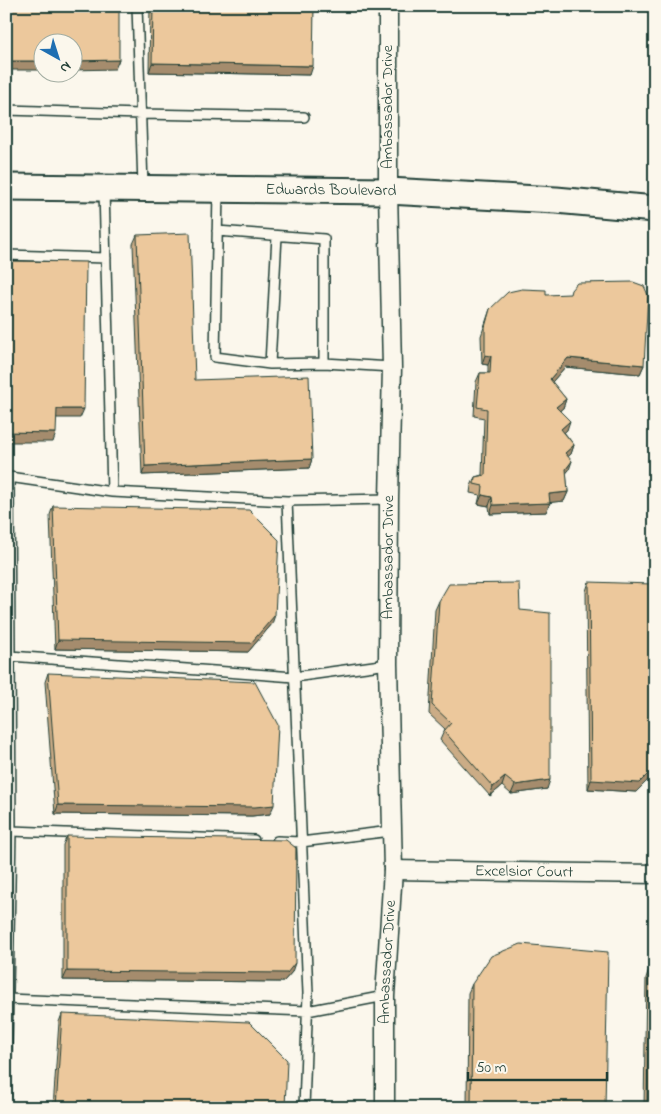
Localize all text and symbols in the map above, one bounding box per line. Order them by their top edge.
north arrow [32,32,82,82]
street label: Ambassador Drive [376,44,400,169]
text: N [55,56,76,78]
street label: Edwards Boulevard [265,178,397,203]
street label: Ambassador Drive [376,494,401,619]
street label: Excelsior Court [475,859,574,885]
street label: Ambassador Drive [373,899,403,1024]
scale bar [468,1049,607,1081]
text: 50 m [476,1057,507,1079]

